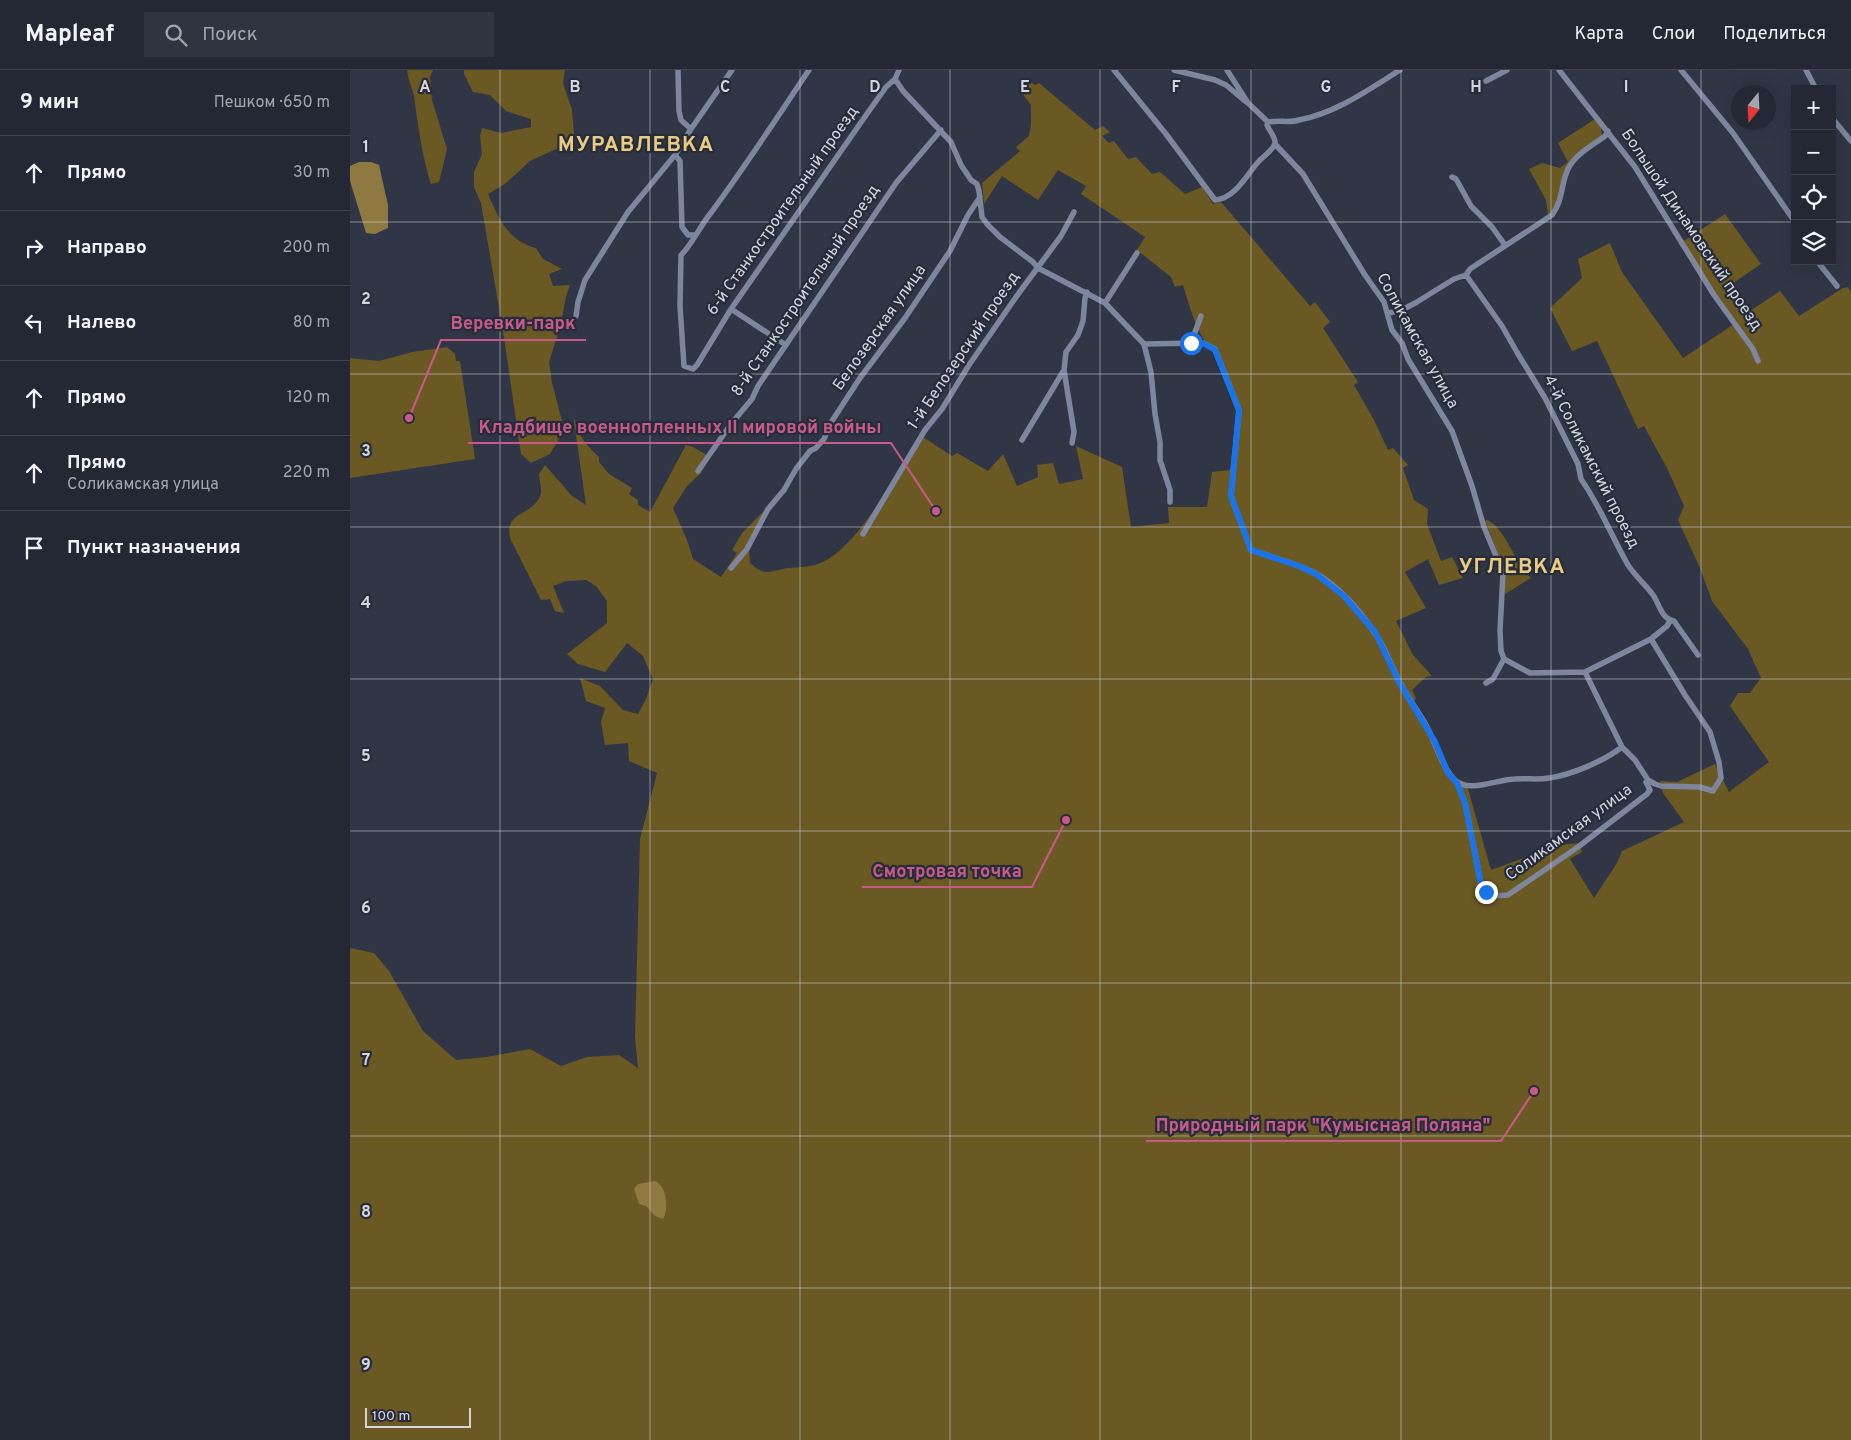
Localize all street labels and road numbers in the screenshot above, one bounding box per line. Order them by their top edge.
street label: 6-й Станкостроительный проезд [703,102,863,320]
street label: Большой Динамовский проезд [1616,125,1766,335]
street label: 8-й Станкостроительный проезд [727,181,885,401]
street label: Белозерская улица [829,261,931,395]
street label: 1-й Белозерский проезд [904,268,1024,434]
street label: Соликамская улица [1371,270,1463,412]
street label: 4-й Соликамский проезд [1538,372,1644,552]
street label: Соликамская улица [1502,780,1636,886]

